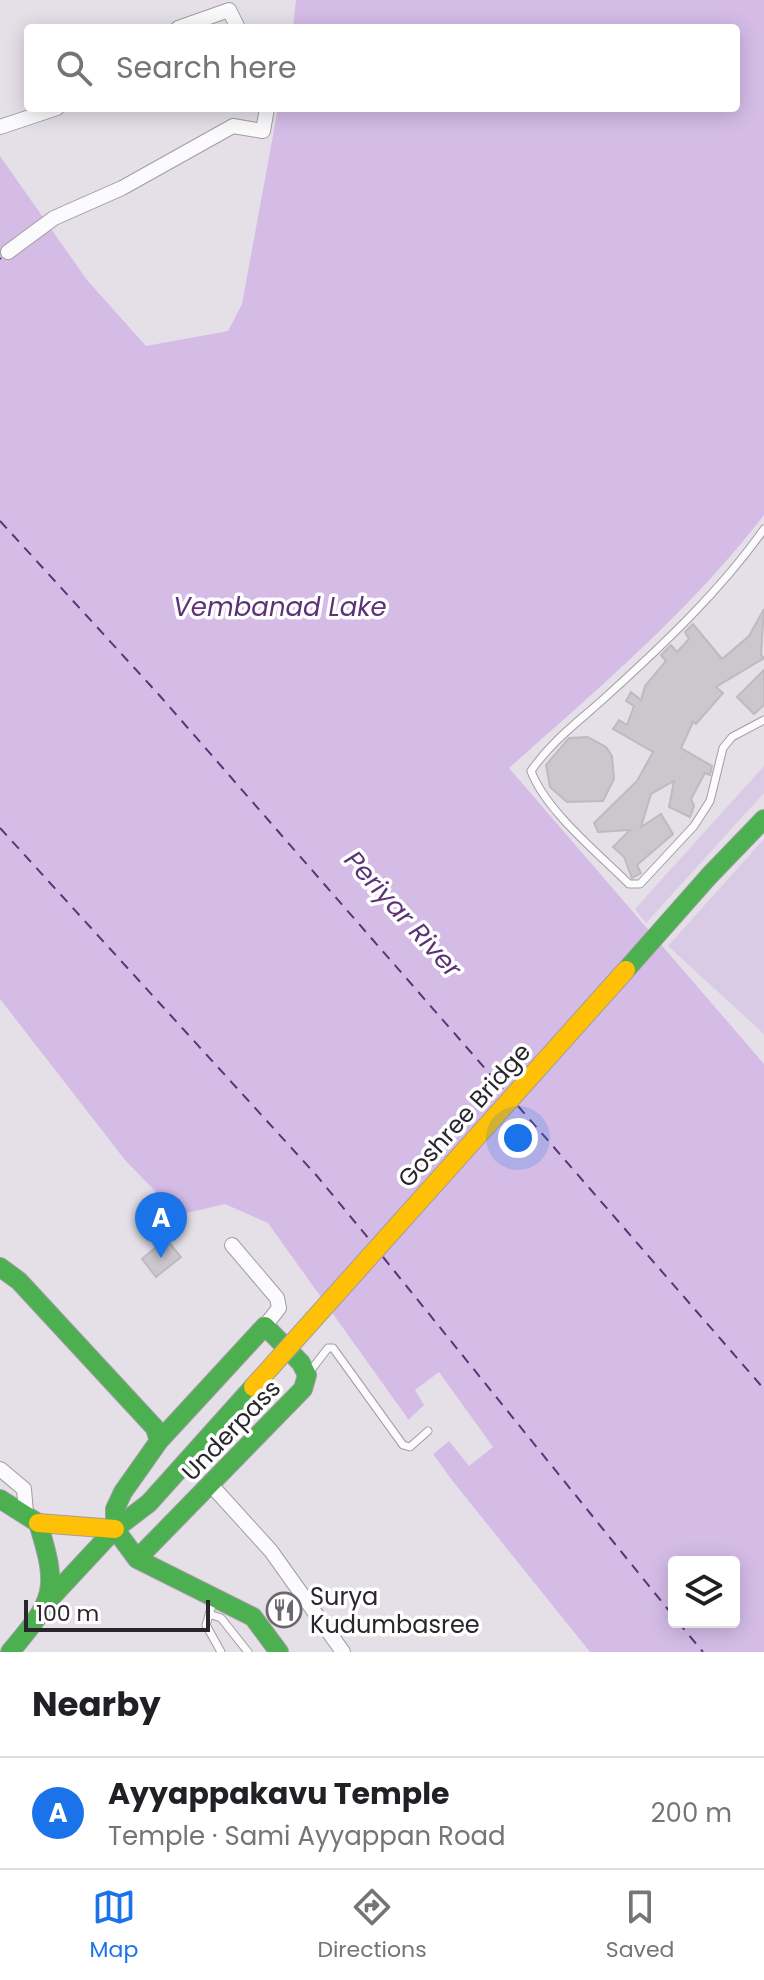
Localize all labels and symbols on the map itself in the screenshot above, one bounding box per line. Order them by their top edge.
water label: Vembanad Lake [173,589,387,625]
water label: Periyar River [336,843,471,986]
street label: Goshree Bridge [390,1036,538,1194]
your location [498,1118,538,1158]
pin: A [135,1192,187,1258]
street label: Underpass [174,1372,288,1488]
place label: Surya Kudumbasree [310,1580,480,1641]
restaurant icon: Surya Kudumbasree [265,1591,303,1629]
scale bar [24,1596,210,1632]

